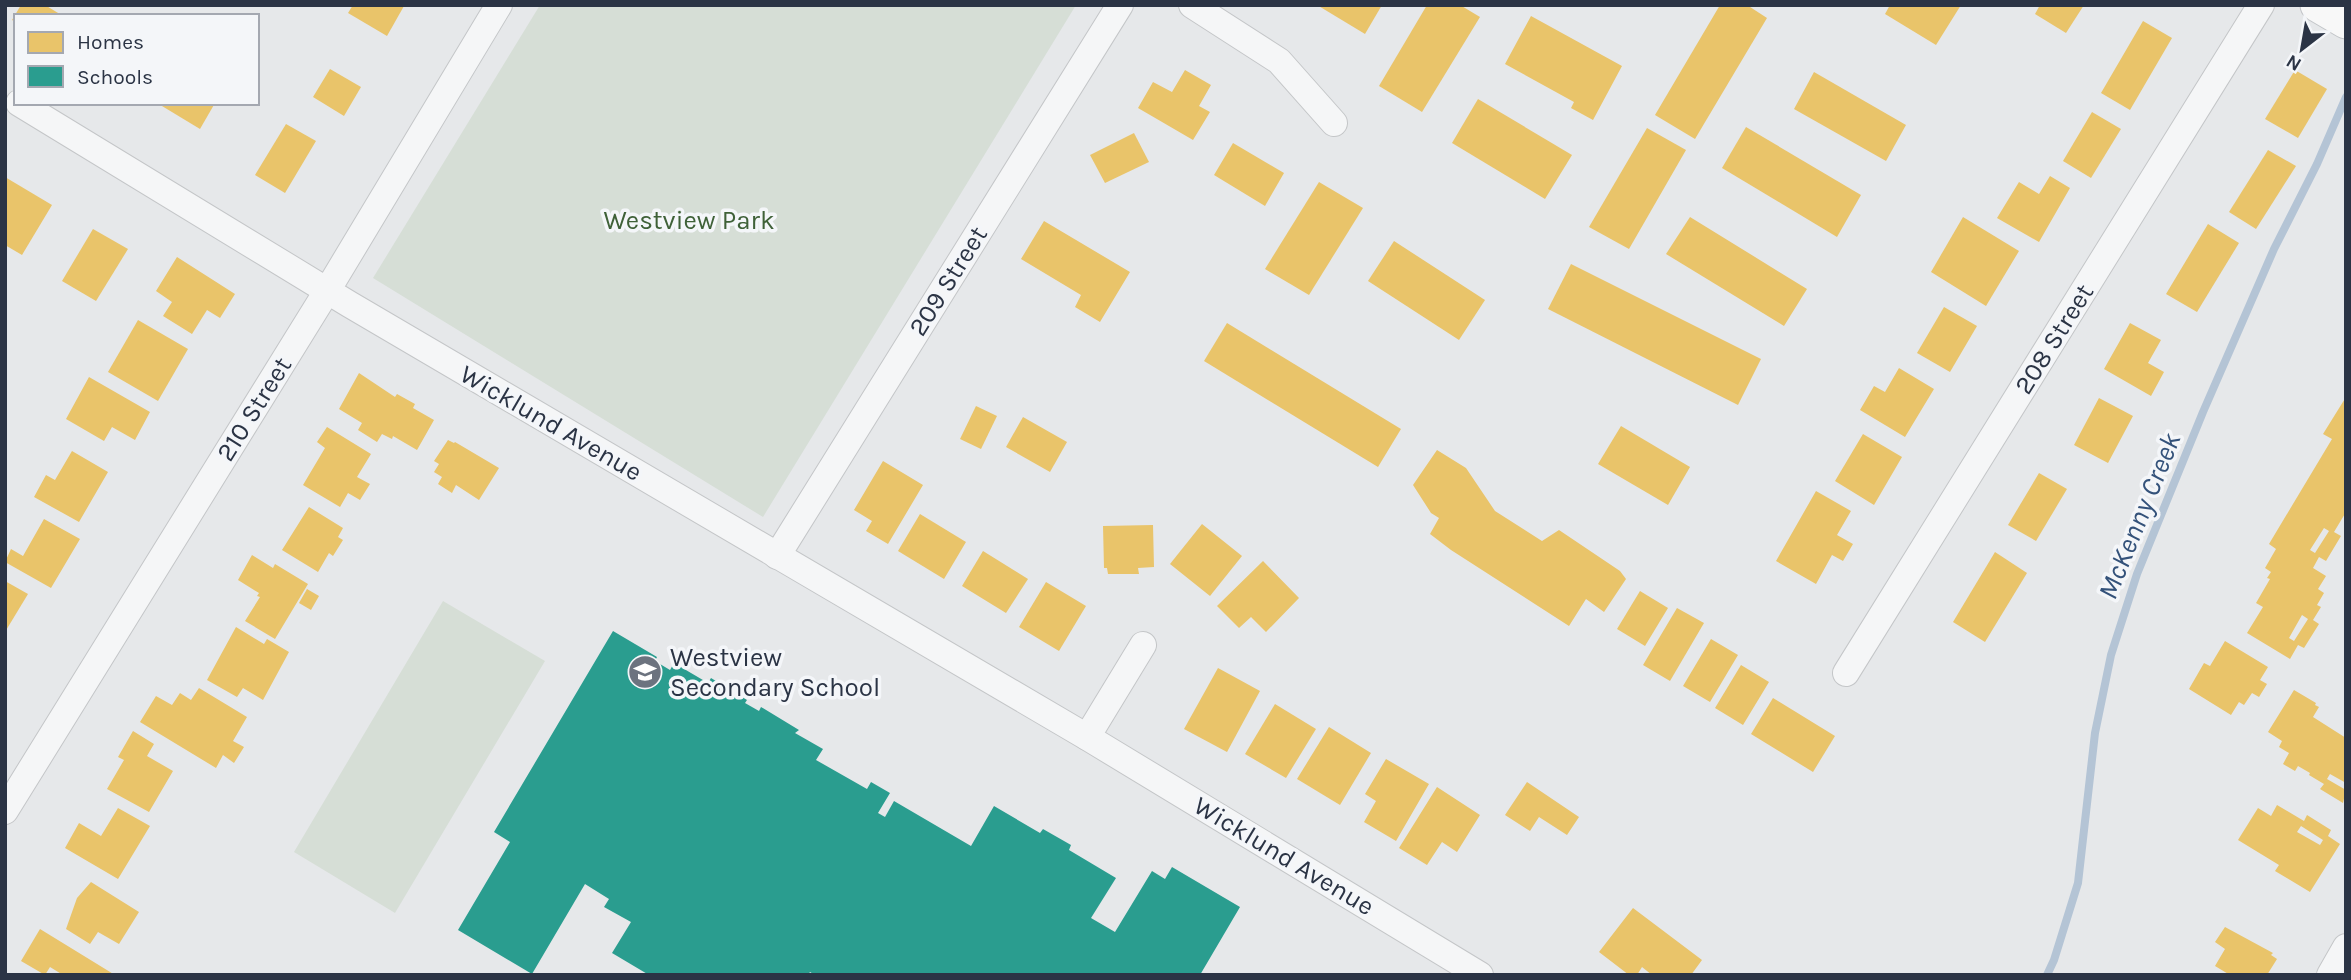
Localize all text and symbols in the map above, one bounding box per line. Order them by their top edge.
legend [14,14,259,105]
north arrow [2267,14,2337,84]
text: Homes [77,30,144,54]
text: N [2282,50,2305,76]
text: Schools [77,65,153,89]
park label: Westview Park [603,205,775,236]
street label: 209 Street [902,220,994,341]
street label: 208 Street [2008,278,2100,400]
street label: 210 Street [210,351,298,467]
street label: Wicklund Avenue [455,358,647,488]
water label: McKenny Creek [2091,427,2188,604]
place label: Westview Secondary School [670,642,880,703]
school or university icon: Westview Secondary School [626,653,664,691]
street label: Wicklund Avenue [1188,790,1380,922]

